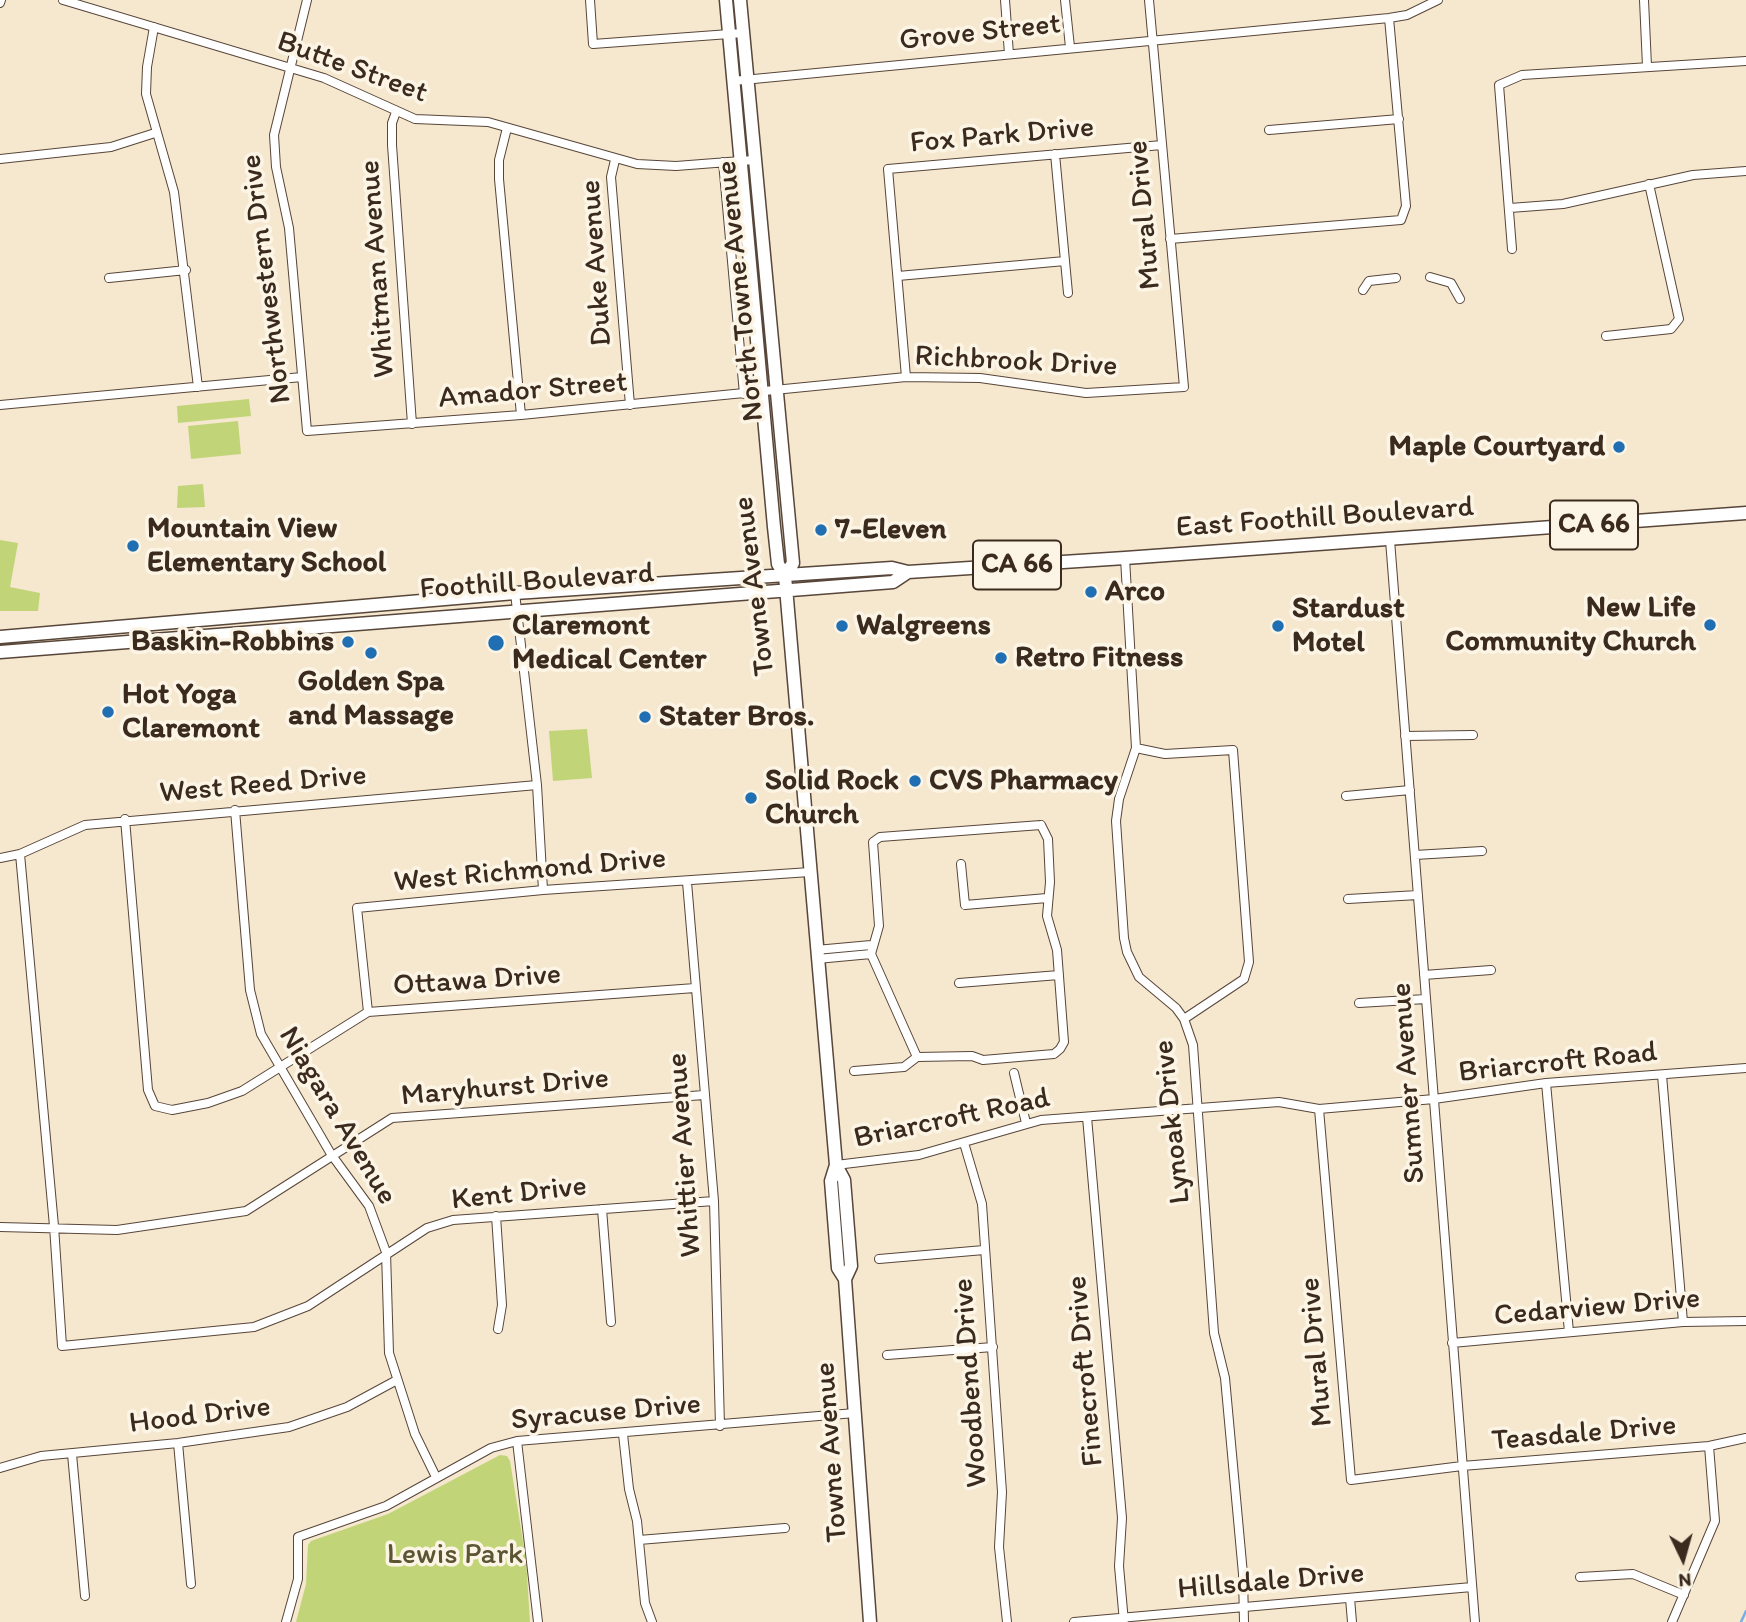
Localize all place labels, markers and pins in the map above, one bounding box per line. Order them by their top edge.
place label: Maple Courtyard [1389,429,1605,465]
marker: Maple Courtyard [1611,439,1627,455]
place label: Mountain View Elementary School [147,511,386,582]
place label: 7-Eleven [835,512,946,548]
marker: 7-Eleven [813,522,829,538]
marker: Mountain View Elementary School [125,538,141,554]
place label: Arco [1105,574,1165,610]
marker: Arco [1083,584,1099,600]
place label: New Life Community Church [1445,590,1696,660]
place label: Stardust Motel [1292,591,1404,662]
place label: Claremont Medical Center [512,608,707,678]
place label: Walgreens [856,608,991,644]
marker: New Life Community Church [1702,617,1718,633]
marker: Walgreens [834,618,850,634]
marker: Stardust Motel [1270,618,1286,634]
place label: Baskin-Robbins [131,624,334,660]
marker: Claremont Medical Center [486,633,506,653]
marker: Baskin-Robbins [340,634,356,650]
place label: Retro Fitness [1015,640,1183,676]
marker: Golden Spa and Massage [363,645,379,661]
marker: Retro Fitness [993,650,1009,666]
place label: Golden Spa and Massage [288,664,454,734]
place label: Hot Yoga Claremont [122,677,260,748]
place label: Stater Bros. [659,699,814,735]
marker: Hot Yoga Claremont [100,704,116,720]
marker: Stater Bros. [637,709,653,725]
place label: Solid Rock Church [765,763,899,834]
place label: CVS Pharmacy [929,763,1118,799]
marker: CVS Pharmacy [907,773,923,789]
marker: Solid Rock Church [743,790,759,806]

